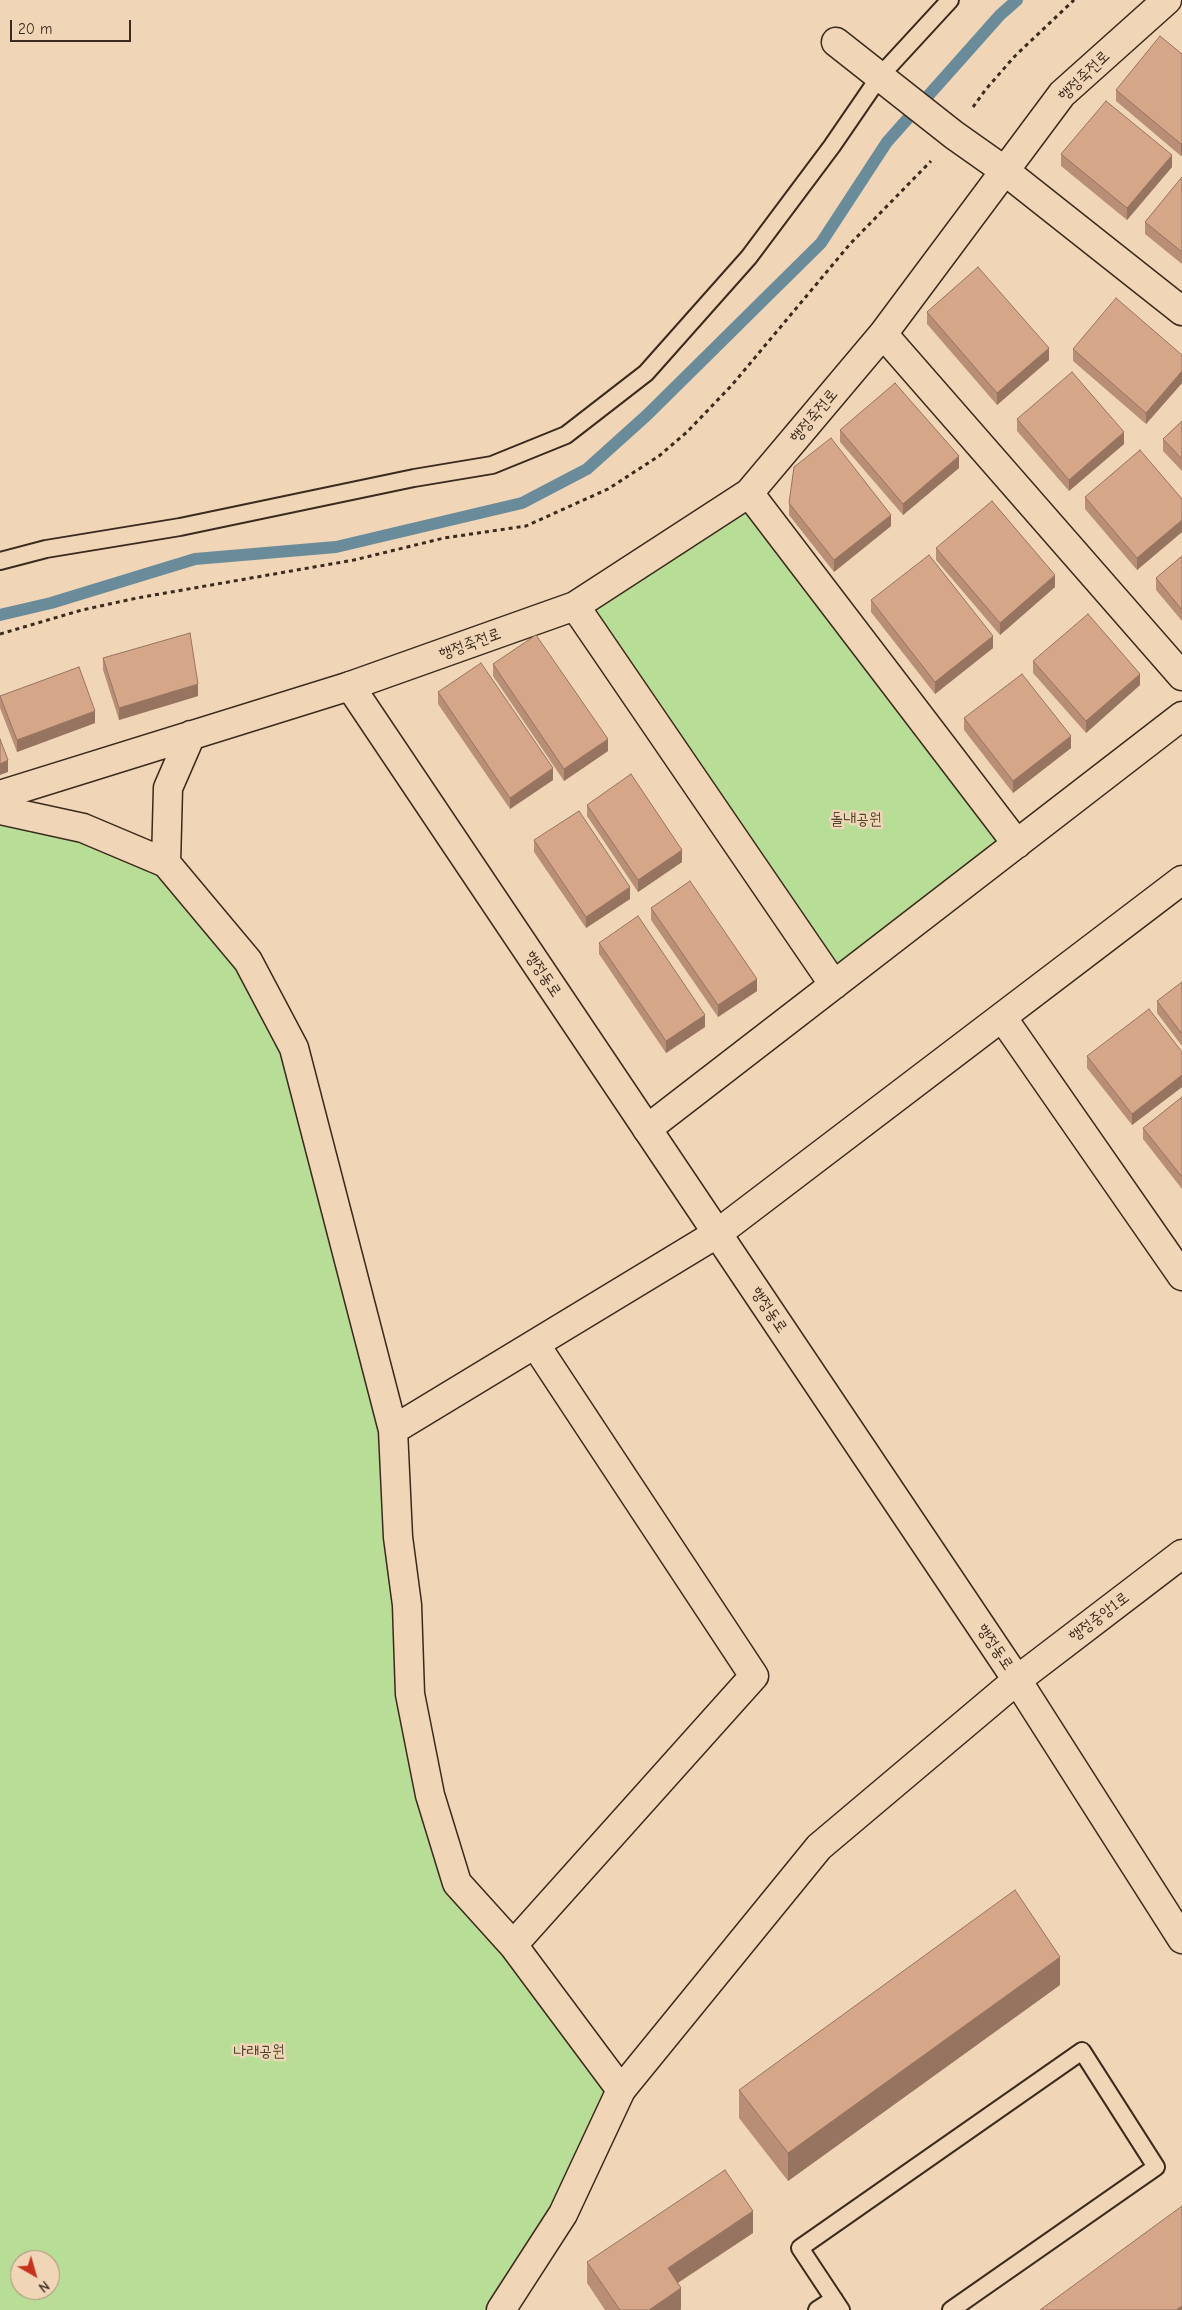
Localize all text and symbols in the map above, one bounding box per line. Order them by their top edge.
scale bar [12,10,134,42]
text: 20 m [18,20,52,38]
street label: 행정죽전로 [1054,47,1114,105]
street label: 행정죽전로 [786,385,842,447]
street label: 행정죽전로 [436,624,504,664]
park label: 돌내공원 [830,809,882,829]
street label: 행정동로 [521,947,565,1001]
street label: 행정동로 [747,1283,791,1337]
street label: 행정중앙1로 [1065,1588,1133,1646]
street label: 행정동로 [973,1620,1017,1674]
park label: 나래공원 [233,2041,285,2061]
north arrow [10,2250,60,2300]
text: N [35,2277,53,2296]

